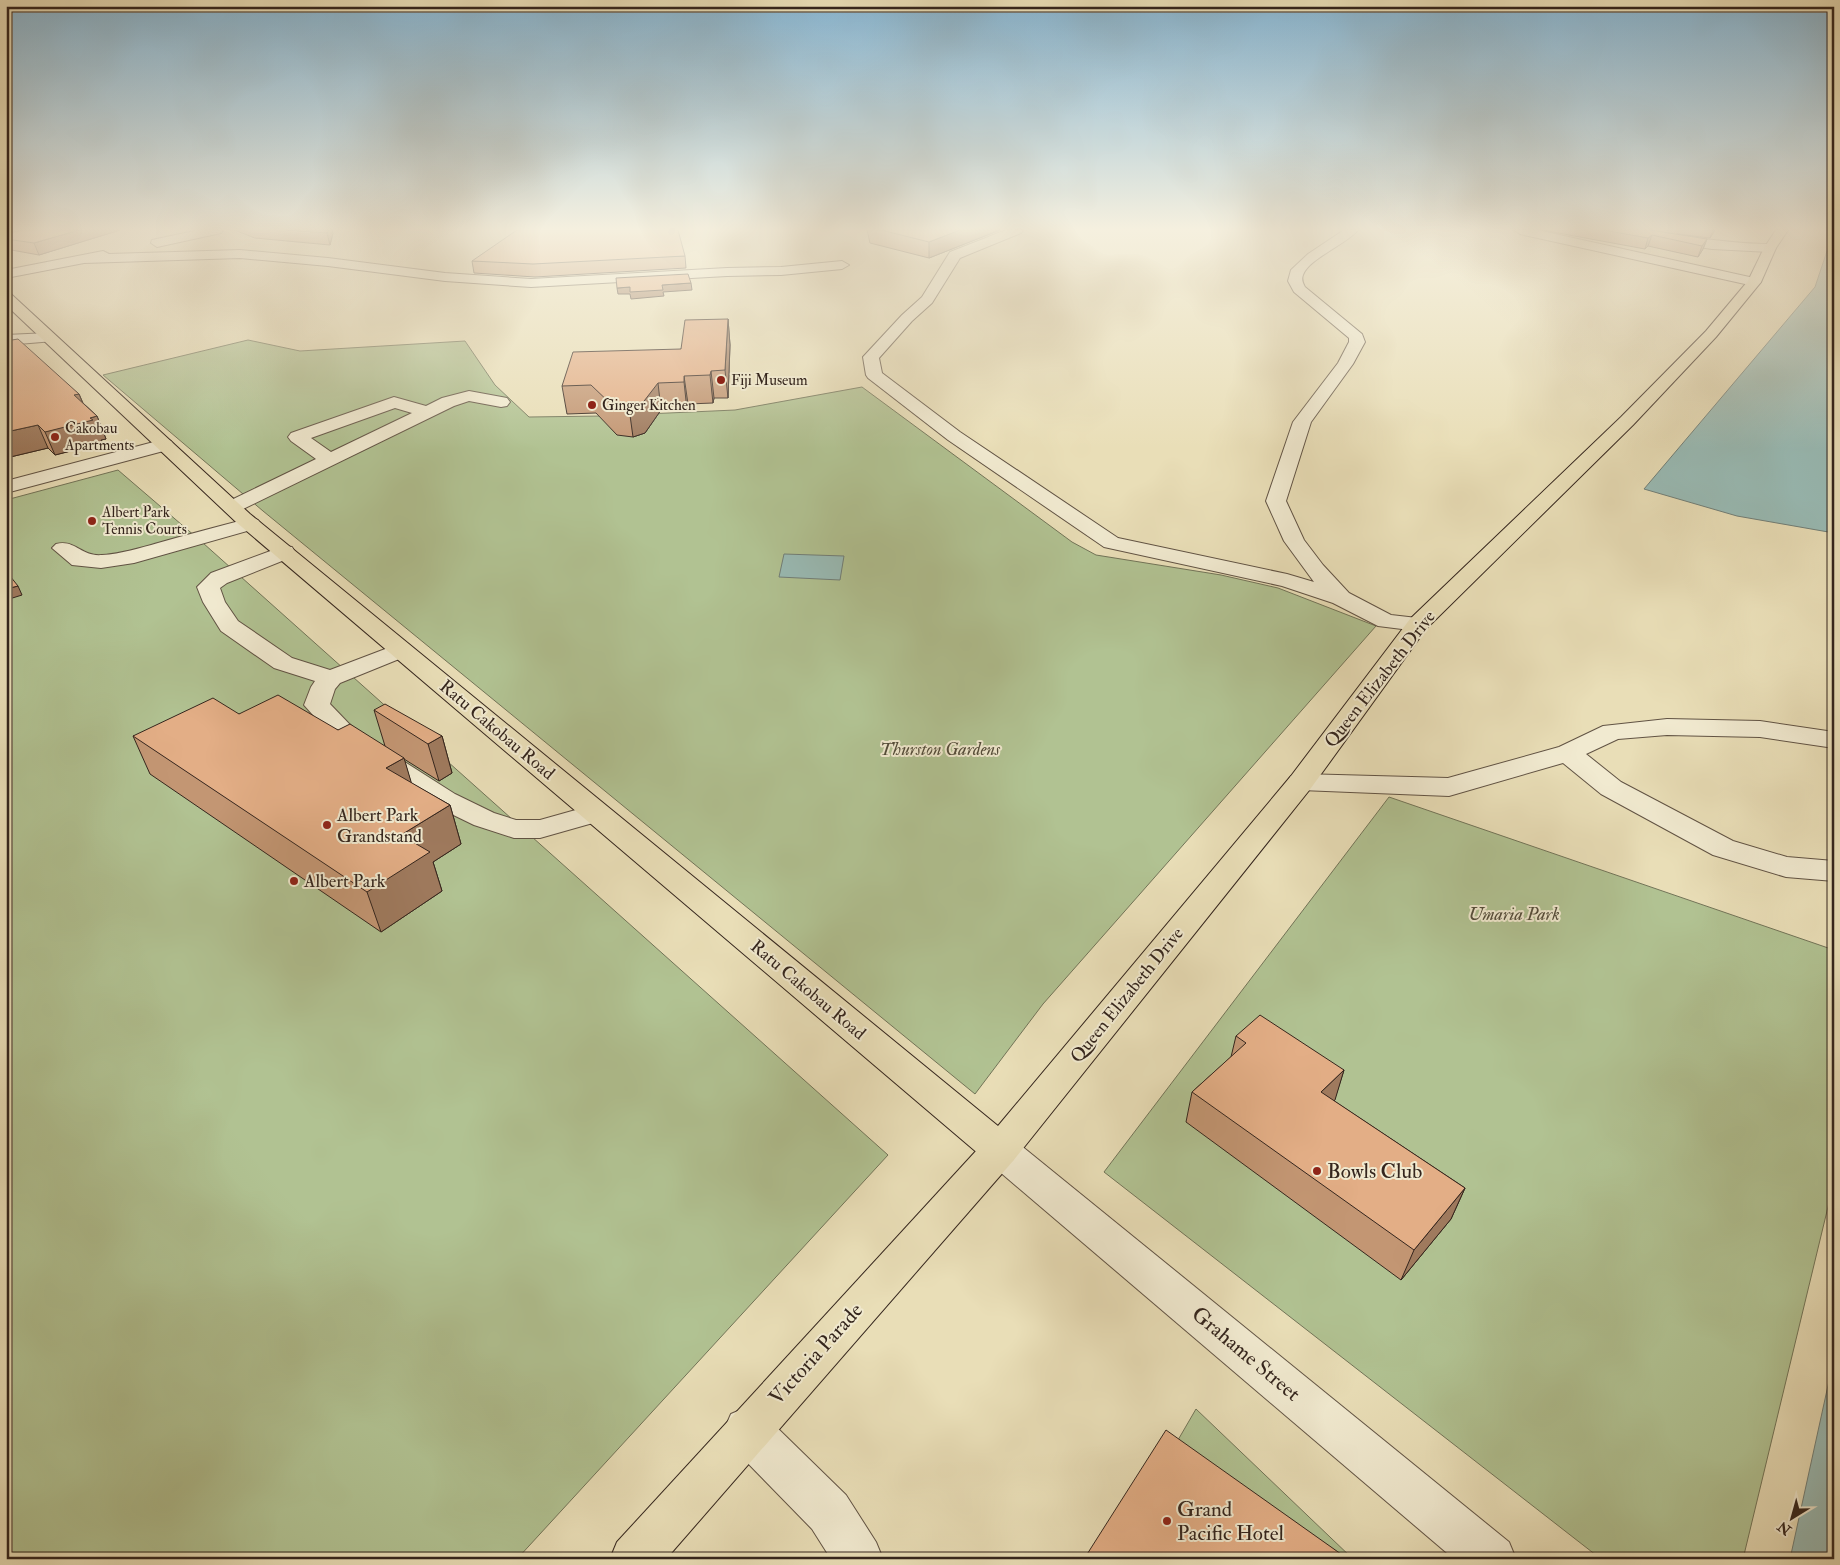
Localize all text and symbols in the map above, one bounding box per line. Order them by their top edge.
place label: Fiji Museum [731,371,808,390]
marker: Fiji Museum [715,374,727,386]
place label: Ginger Kitchen [602,396,696,415]
marker: Ginger Kitchen [586,399,598,411]
place label: Cakobau Apartments [64,419,134,456]
marker: Cakobau Apartments [49,431,61,443]
place label: Albert Park Tennis Courts [101,503,187,539]
marker: Albert Park Tennis Courts [86,515,98,527]
street label: Queen Elizabeth Drive [1319,605,1441,752]
street label: Ratu Cakobau Road [435,675,560,785]
park label: Thurston Gardens [880,738,1001,761]
place label: Albert Park Grandstand [336,804,422,848]
marker: Albert Park Grandstand [321,819,333,831]
place label: Albert Park [303,870,386,893]
marker: Albert Park [288,875,300,887]
park label: Umaria Park [1468,903,1560,926]
street label: Queen Elizabeth Drive [1065,922,1189,1067]
street label: Ratu Cakobau Road [746,935,871,1045]
place label: Bowls Club [1327,1158,1422,1185]
marker: Bowls Club [1311,1165,1323,1177]
street label: Victoria Parade [763,1297,869,1411]
street label: Grahame Street [1186,1301,1306,1407]
north arrow [1768,1492,1818,1542]
place label: Grand Pacific Hotel [1177,1496,1285,1547]
marker: Grand Pacific Hotel [1161,1515,1173,1527]
text: N [1774,1517,1795,1539]

